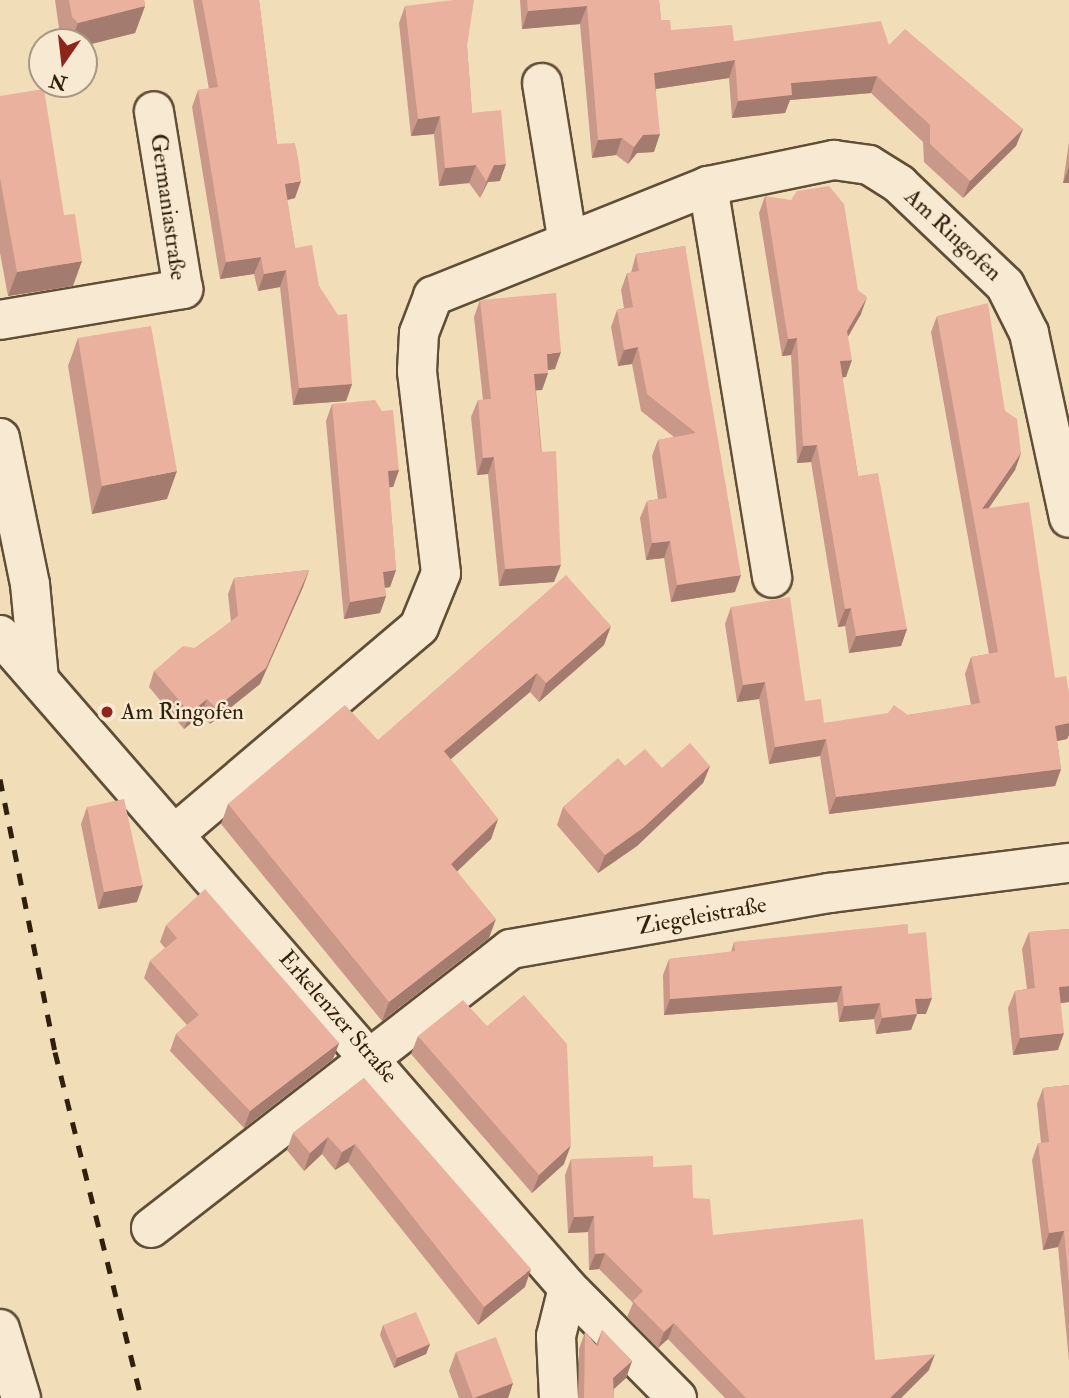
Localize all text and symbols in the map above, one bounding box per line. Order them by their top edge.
north arrow [28,28,98,98]
text: N [47,68,70,95]
street label: Germaniastraße [144,132,192,282]
street label: Am Ringofen [899,183,1007,287]
place label: Am Ringofen [121,698,244,726]
marker: Am Ringofen [99,704,115,720]
street label: Ziegeleistraße [635,891,769,941]
street label: Erkelenzer Straße [273,945,403,1089]

